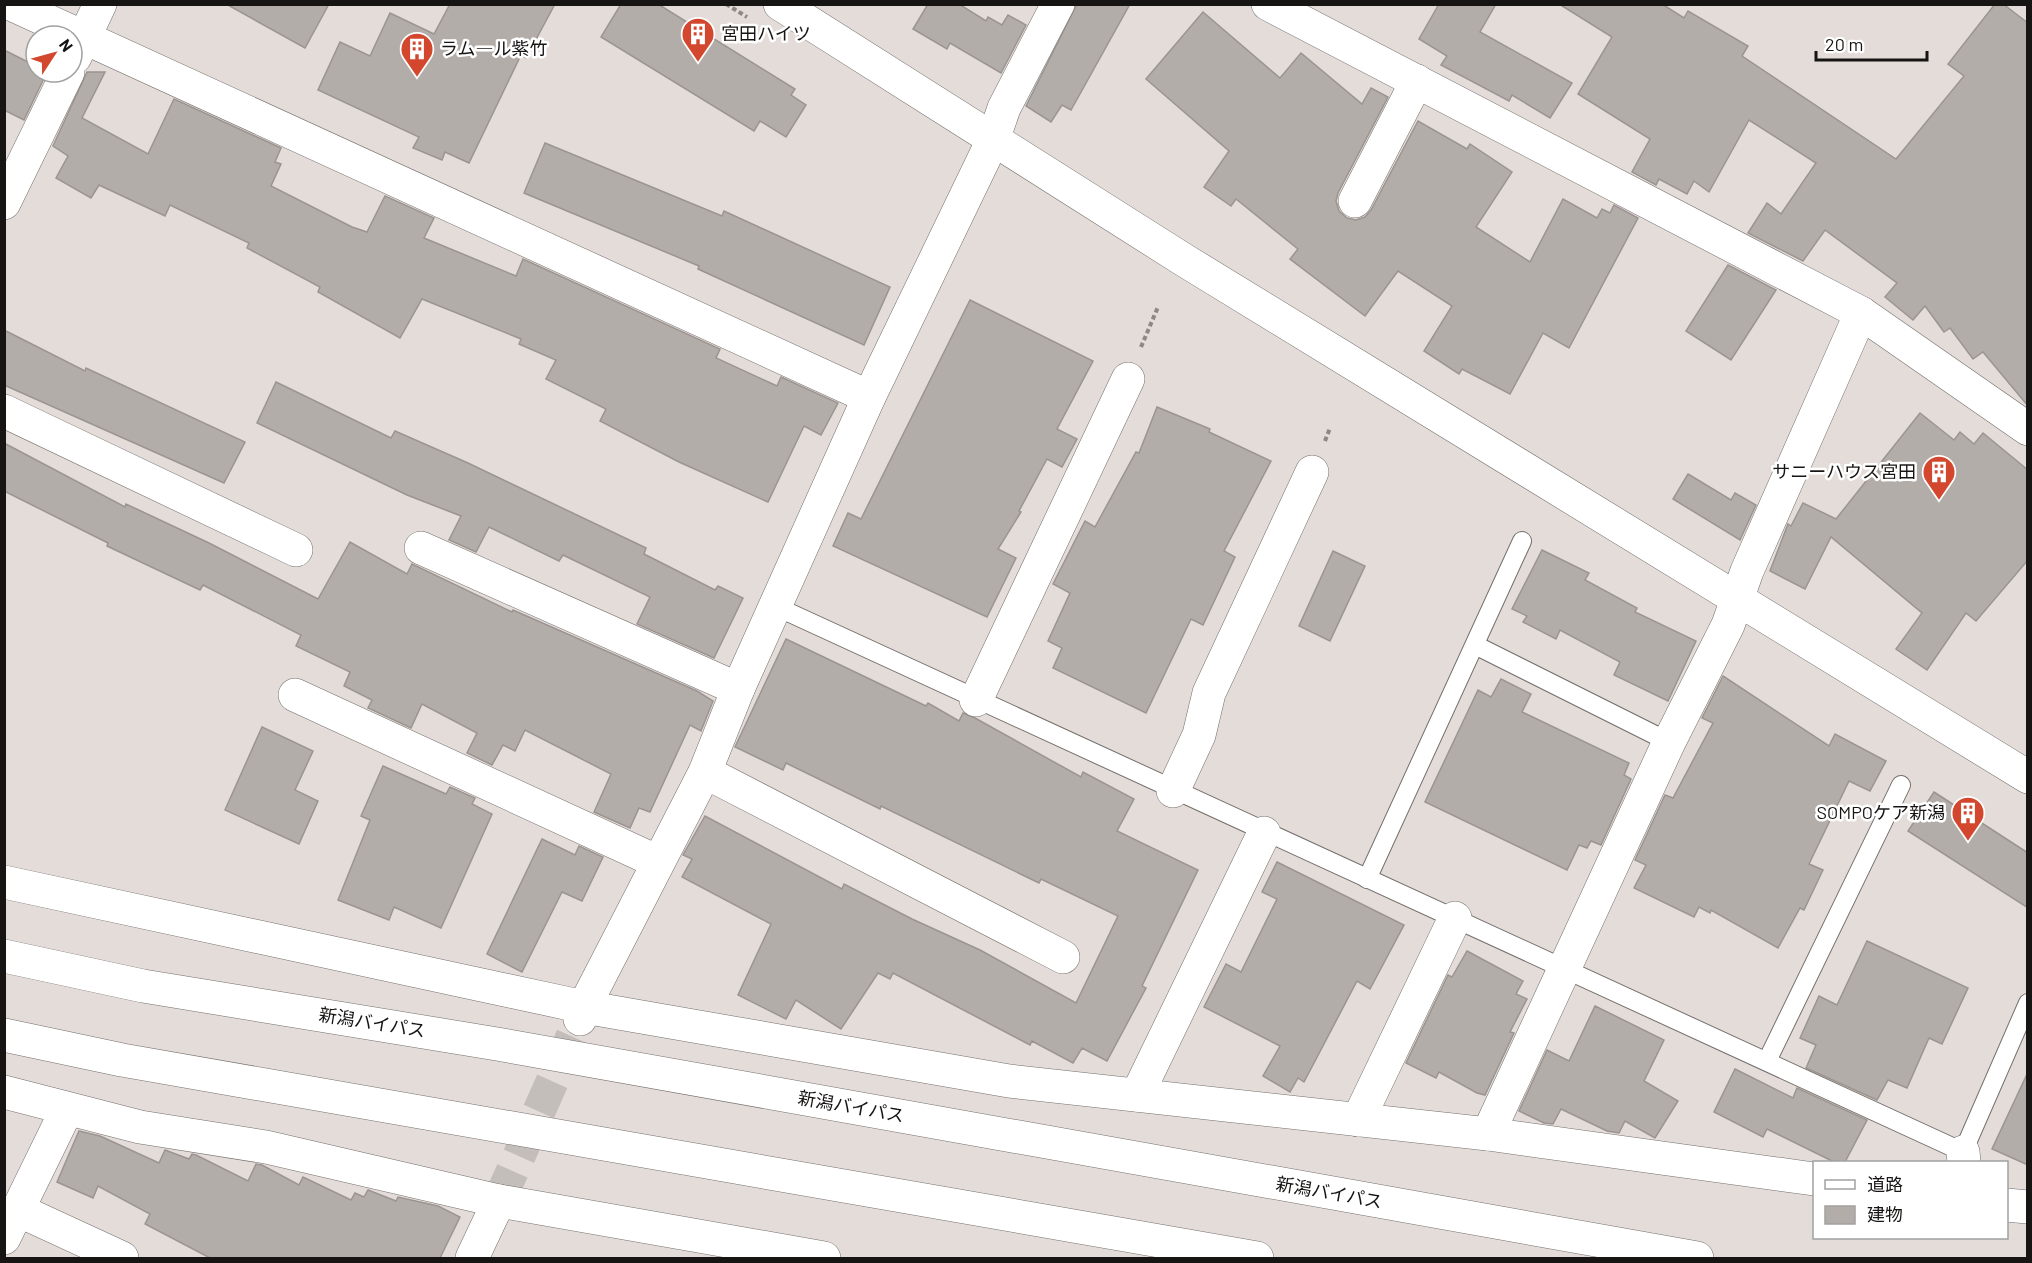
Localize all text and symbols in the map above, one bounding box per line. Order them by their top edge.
building icon: 宮田ハイツ [680,16,716,63]
place label: 宮田ハイツ [721,22,811,44]
north arrow [24,24,84,84]
scale bar [1816,24,1927,62]
building icon: ラム―ル紫竹 [399,31,435,78]
text: 20 m [1825,33,1863,55]
text: N [56,35,77,55]
place label: ラム―ル紫竹 [440,37,547,59]
building icon: サニーハウス宮田 [1921,454,1957,501]
place label: サニーハウス宮田 [1772,460,1916,482]
building icon: SOMPOケア新潟 [1950,795,1986,842]
place label: SOMPOケア新潟 [1817,801,1945,823]
street label: 新潟バイパス [317,1003,427,1041]
street label: 新潟バイパス [796,1086,906,1126]
legend [1813,1161,2008,1239]
street label: 新潟バイパス [1274,1172,1384,1212]
text: 道路 [1867,1173,1903,1195]
text: 建物 [1867,1203,1903,1225]

